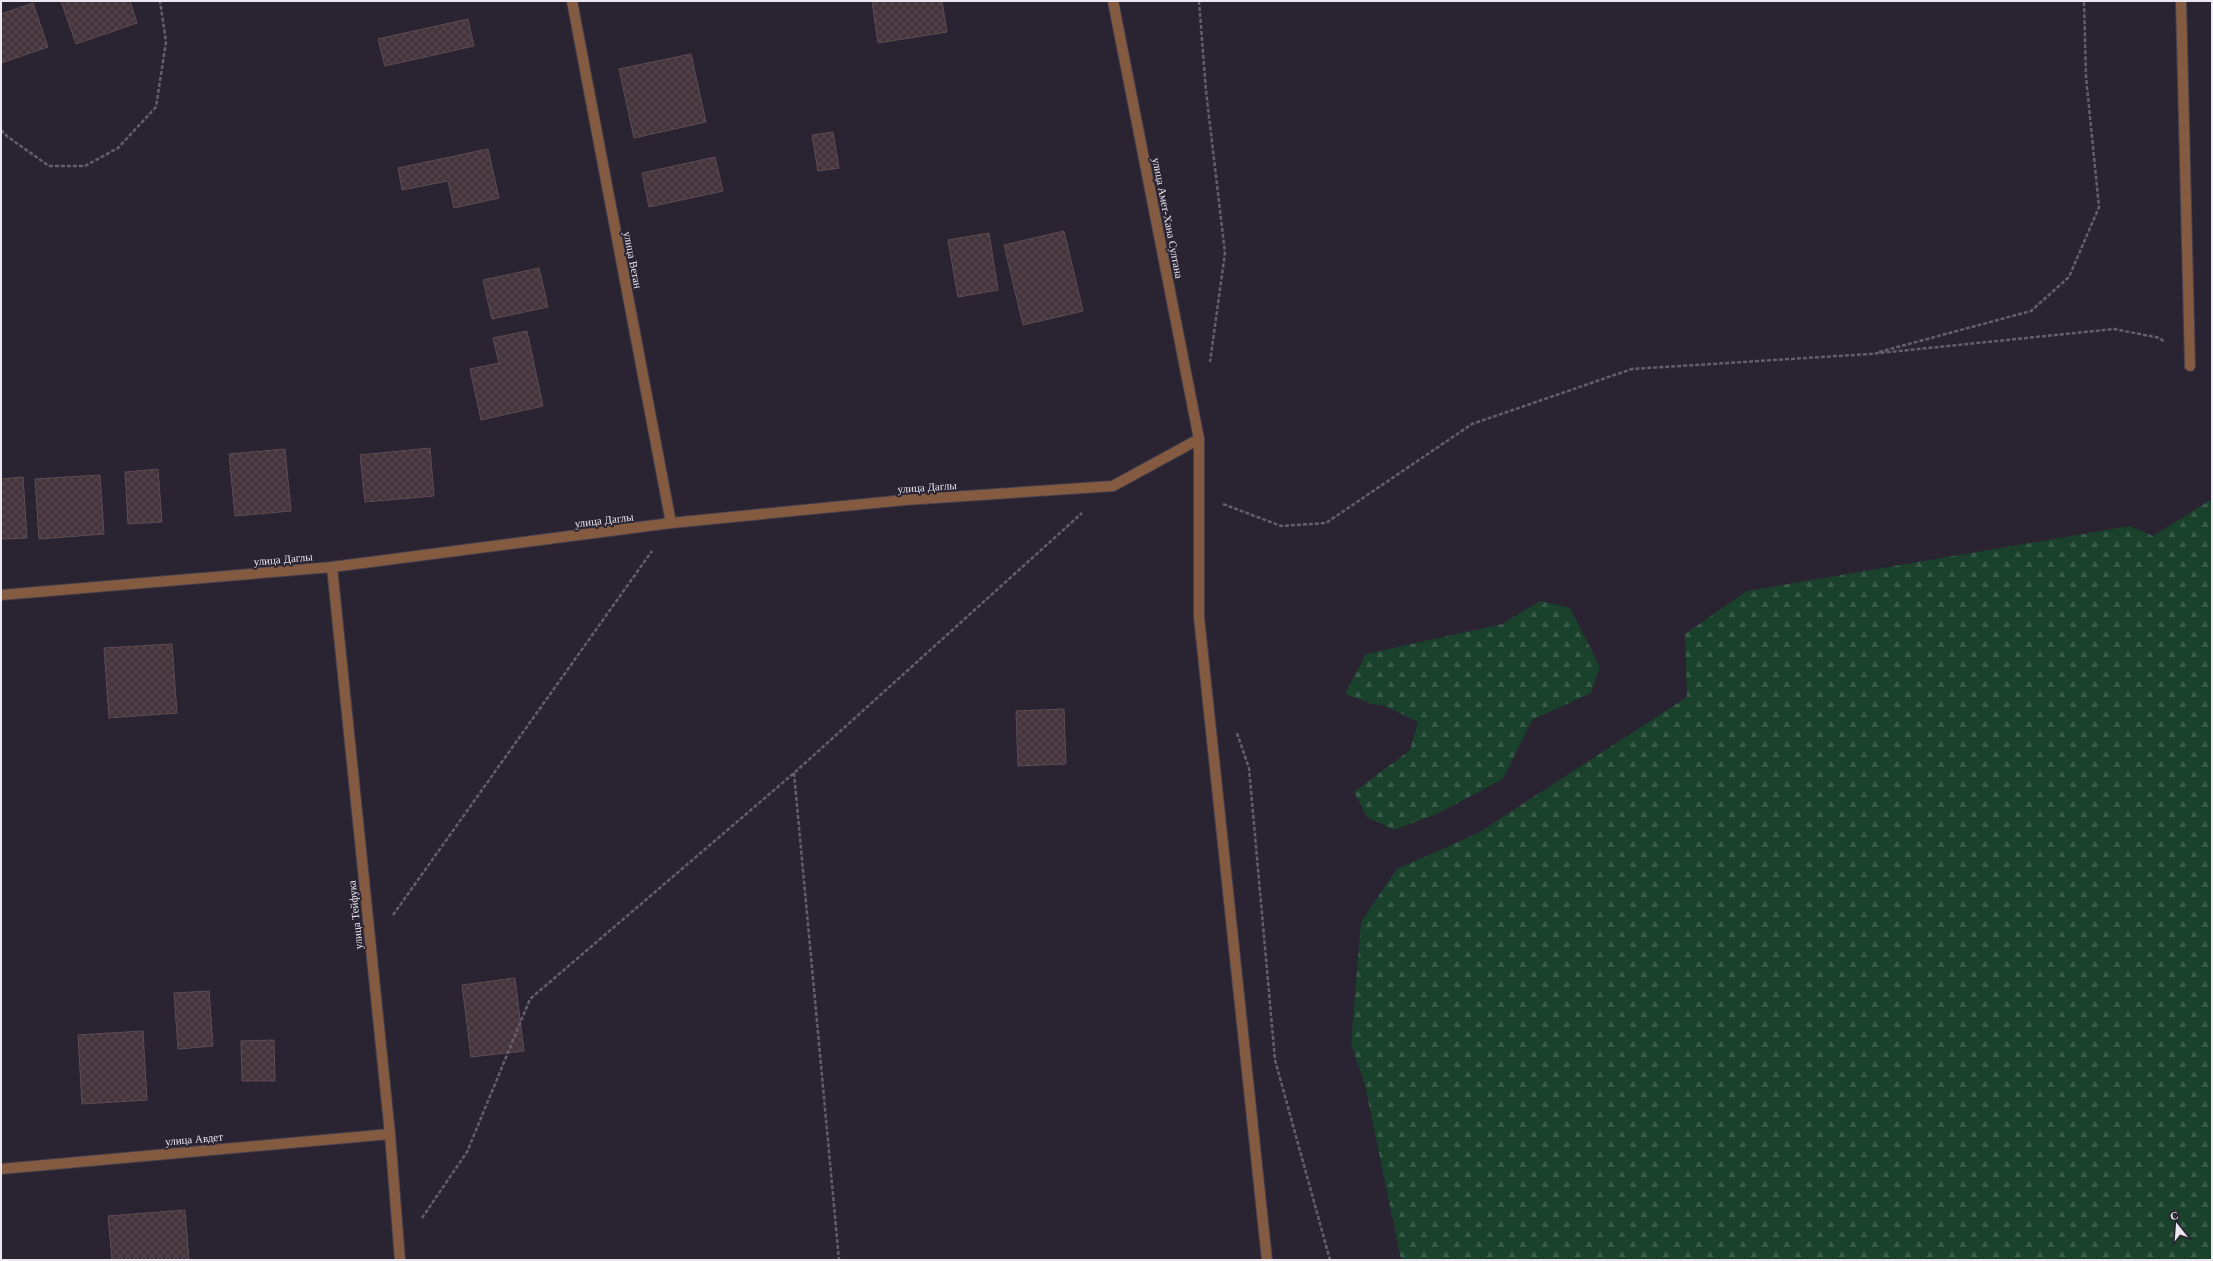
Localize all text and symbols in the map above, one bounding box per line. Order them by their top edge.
street label: улица Амет-Хана Султана [1150,157,1186,279]
street label: улица Ветан [622,230,644,290]
street label: улица Даглы [897,479,958,495]
street label: улица Даглы [574,510,635,530]
street label: улица Даглы [253,550,314,568]
street label: улица Тейфука [345,880,365,950]
street label: улица Авдет [165,1130,224,1148]
north arrow [2157,1205,2197,1245]
text: С [2169,1209,2180,1222]

